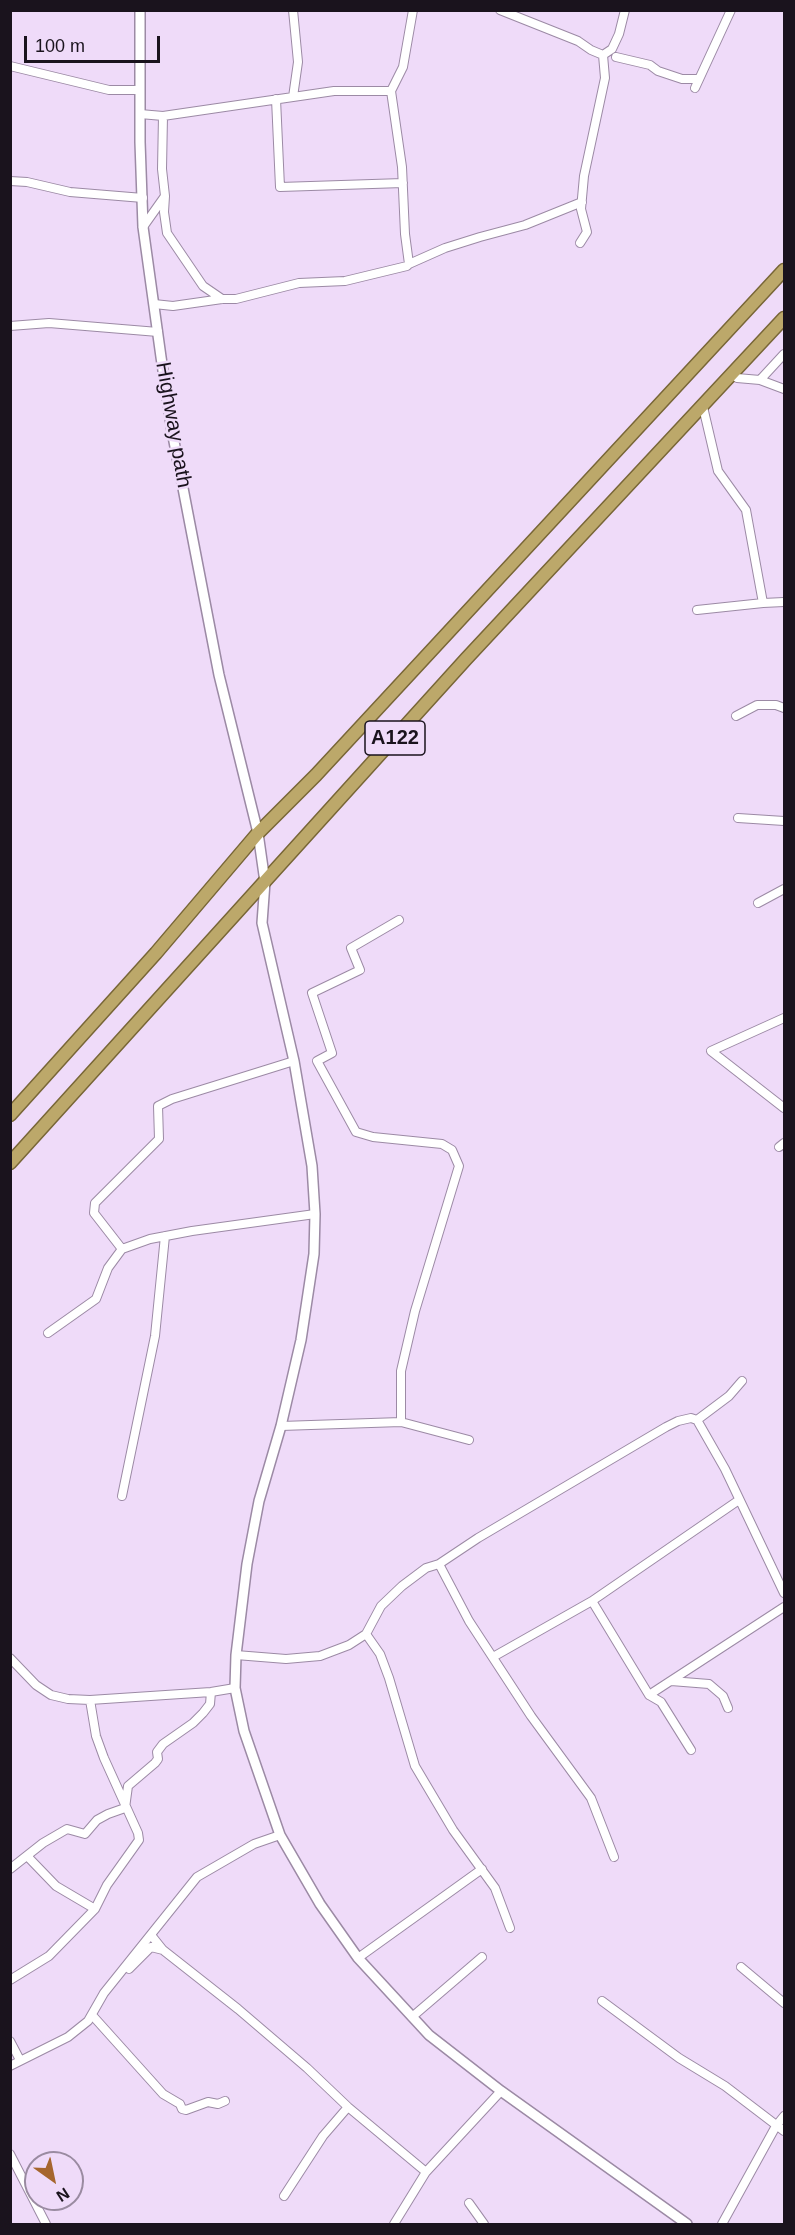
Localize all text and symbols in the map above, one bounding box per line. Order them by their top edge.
scale bar [27,24,164,62]
text: 100 m [35,36,85,56]
street label: Highway path [150,360,196,490]
road number: A122 [365,721,425,755]
north arrow [24,2151,84,2211]
text: N [54,2185,72,2205]

